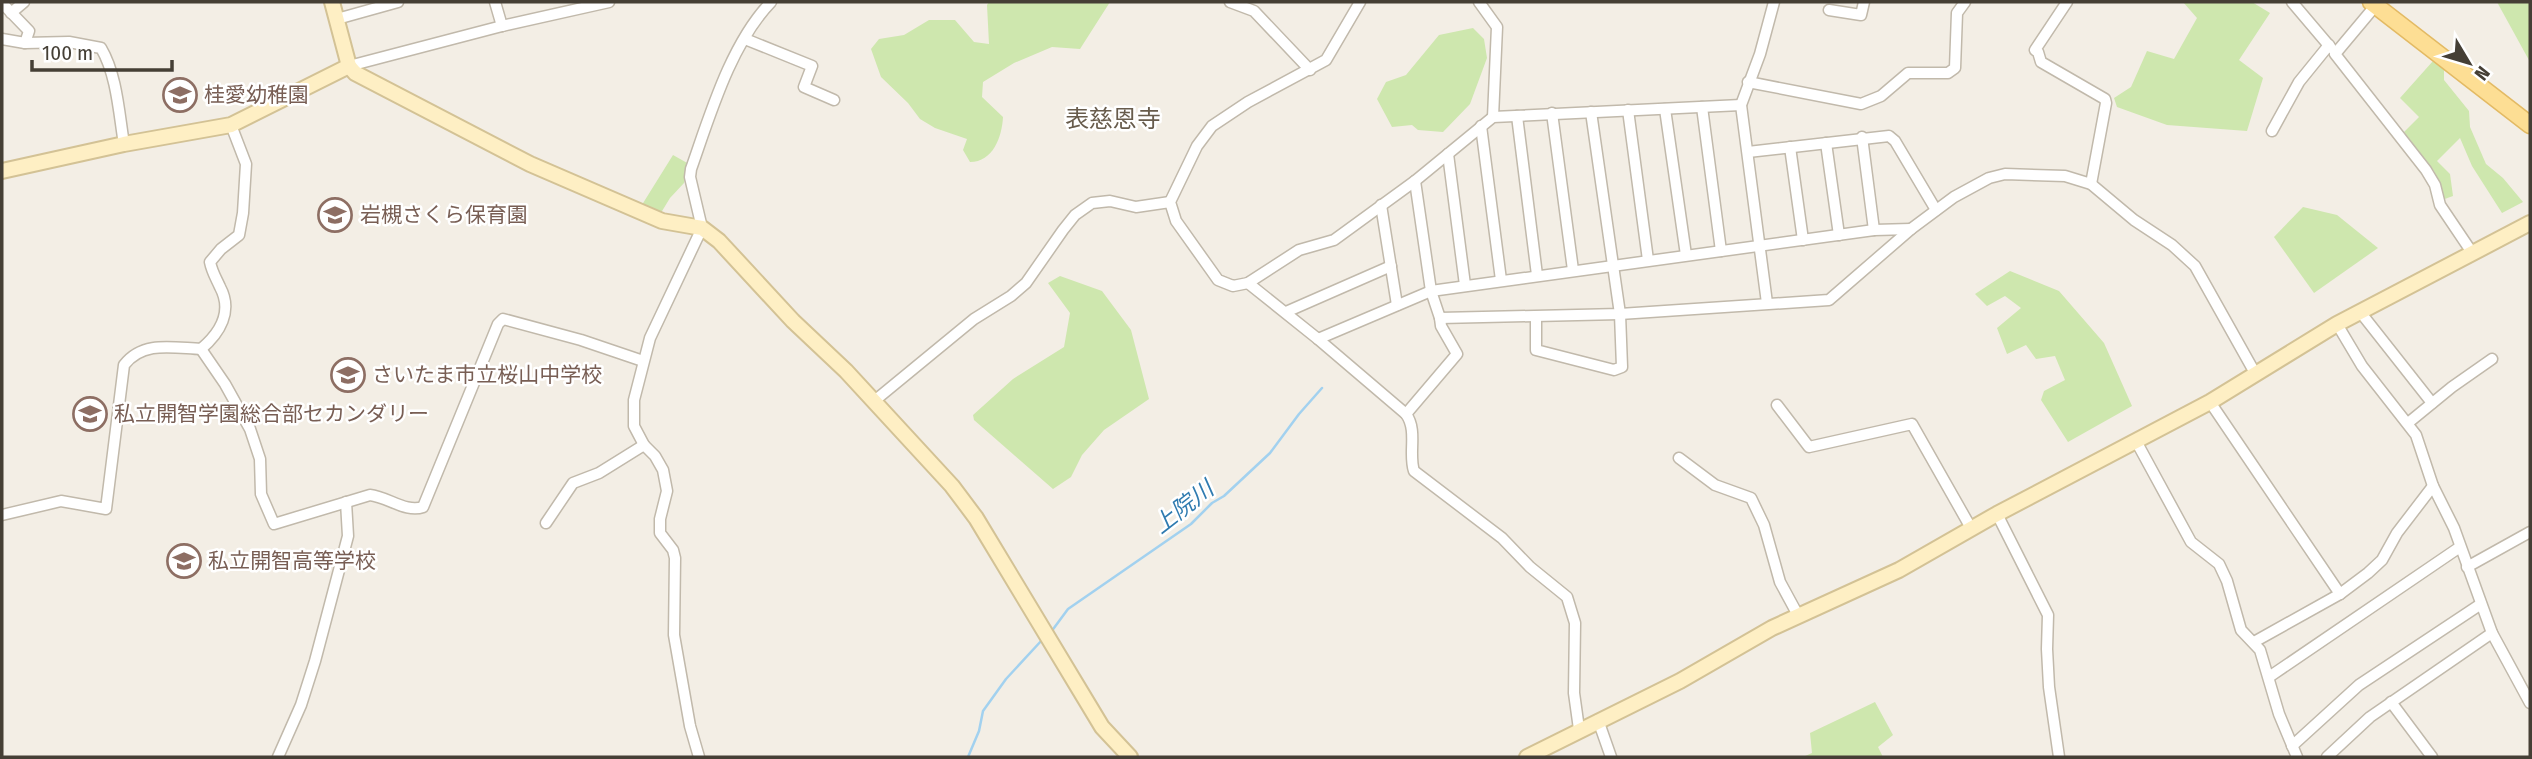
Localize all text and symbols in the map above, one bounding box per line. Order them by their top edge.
scale bar [32,28,172,72]
north arrow [2434,28,2504,98]
text: 100 m [42,40,93,66]
text: N [2469,62,2495,85]
school or university icon: 桂愛幼稚園 [161,76,199,114]
place label: 桂愛幼稚園 [204,82,309,108]
district label: 表慈恩寺 [1065,105,1161,133]
school or university icon: 岩槻さくら保育園 [316,196,354,234]
place label: 岩槻さくら保育園 [360,202,528,228]
school or university icon: さいたま市立桜山中学校 [329,356,367,394]
place label: さいたま市立桜山中学校 [372,362,602,388]
school or university icon: 私立開智学園総合部セカンダリー [71,395,109,433]
place label: 私立開智学園総合部セカンダリー [114,401,429,427]
water label: 上院川 [1147,473,1221,539]
school or university icon: 私立開智高等学校 [165,542,203,580]
place label: 私立開智高等学校 [208,548,376,574]

